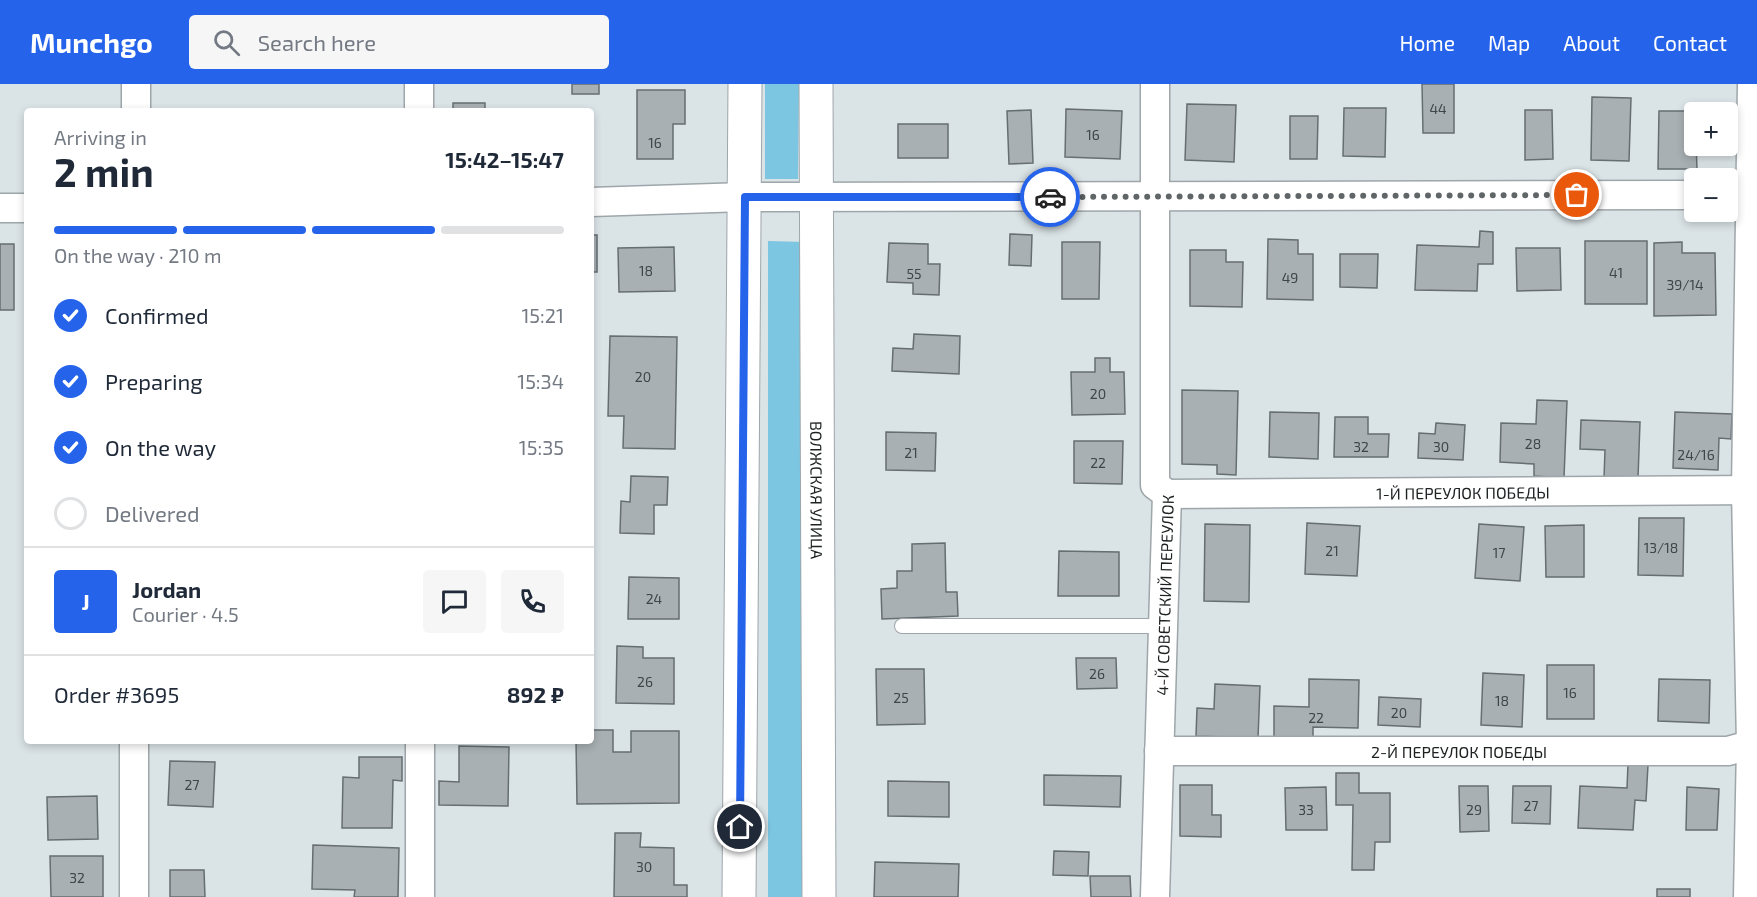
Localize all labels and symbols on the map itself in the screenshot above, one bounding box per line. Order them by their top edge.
house number: 44 [1429,100,1447,117]
house number: 16 [1086,126,1100,143]
house number: 16 [648,134,662,151]
courier [1020,167,1080,227]
pin [1551,169,1602,220]
house number: 18 [639,262,653,279]
house number: 41 [1609,264,1623,281]
house number: 55 [906,265,922,282]
house number: 49 [1282,269,1298,286]
house number: 39/14 [1666,276,1704,293]
house number: 20 [635,368,651,385]
house number: 20 [1090,385,1106,402]
street label: ВОЛЖСКАЯ УЛИЦА [808,421,827,559]
house number: 28 [1525,435,1541,452]
house number: 32 [1353,438,1369,455]
house number: 30 [1433,438,1449,455]
house number: 21 [904,444,918,461]
house number: 24/16 [1677,446,1715,463]
house number: 22 [1090,454,1106,471]
street label: 1-Й ПЕРЕУЛОК ПОБЕДЫ [1376,482,1550,502]
street label: 4-Й СОВЕТСКИЙ ПЕРЕУЛОК [1152,494,1176,696]
house number: 13/18 [1644,539,1678,556]
house number: 21 [1325,542,1339,559]
house number: 17 [1493,544,1505,561]
house number: 24 [646,590,662,607]
house number: 26 [1089,665,1105,682]
house number: 26 [637,673,653,690]
house number: 16 [1563,684,1577,701]
house number: 25 [893,689,909,706]
house number: 18 [1495,692,1509,709]
house number: 20 [1391,704,1407,721]
house number: 22 [1308,709,1324,726]
street label: 2-Й ПЕРЕУЛОК ПОБЕДЫ [1371,742,1547,761]
house number: 27 [184,776,200,793]
house number: 27 [1523,797,1539,814]
pin [714,801,765,852]
house number: 33 [1298,801,1314,818]
house number: 29 [1466,801,1482,818]
house number: 30 [636,858,652,875]
house number: 32 [69,869,85,886]

